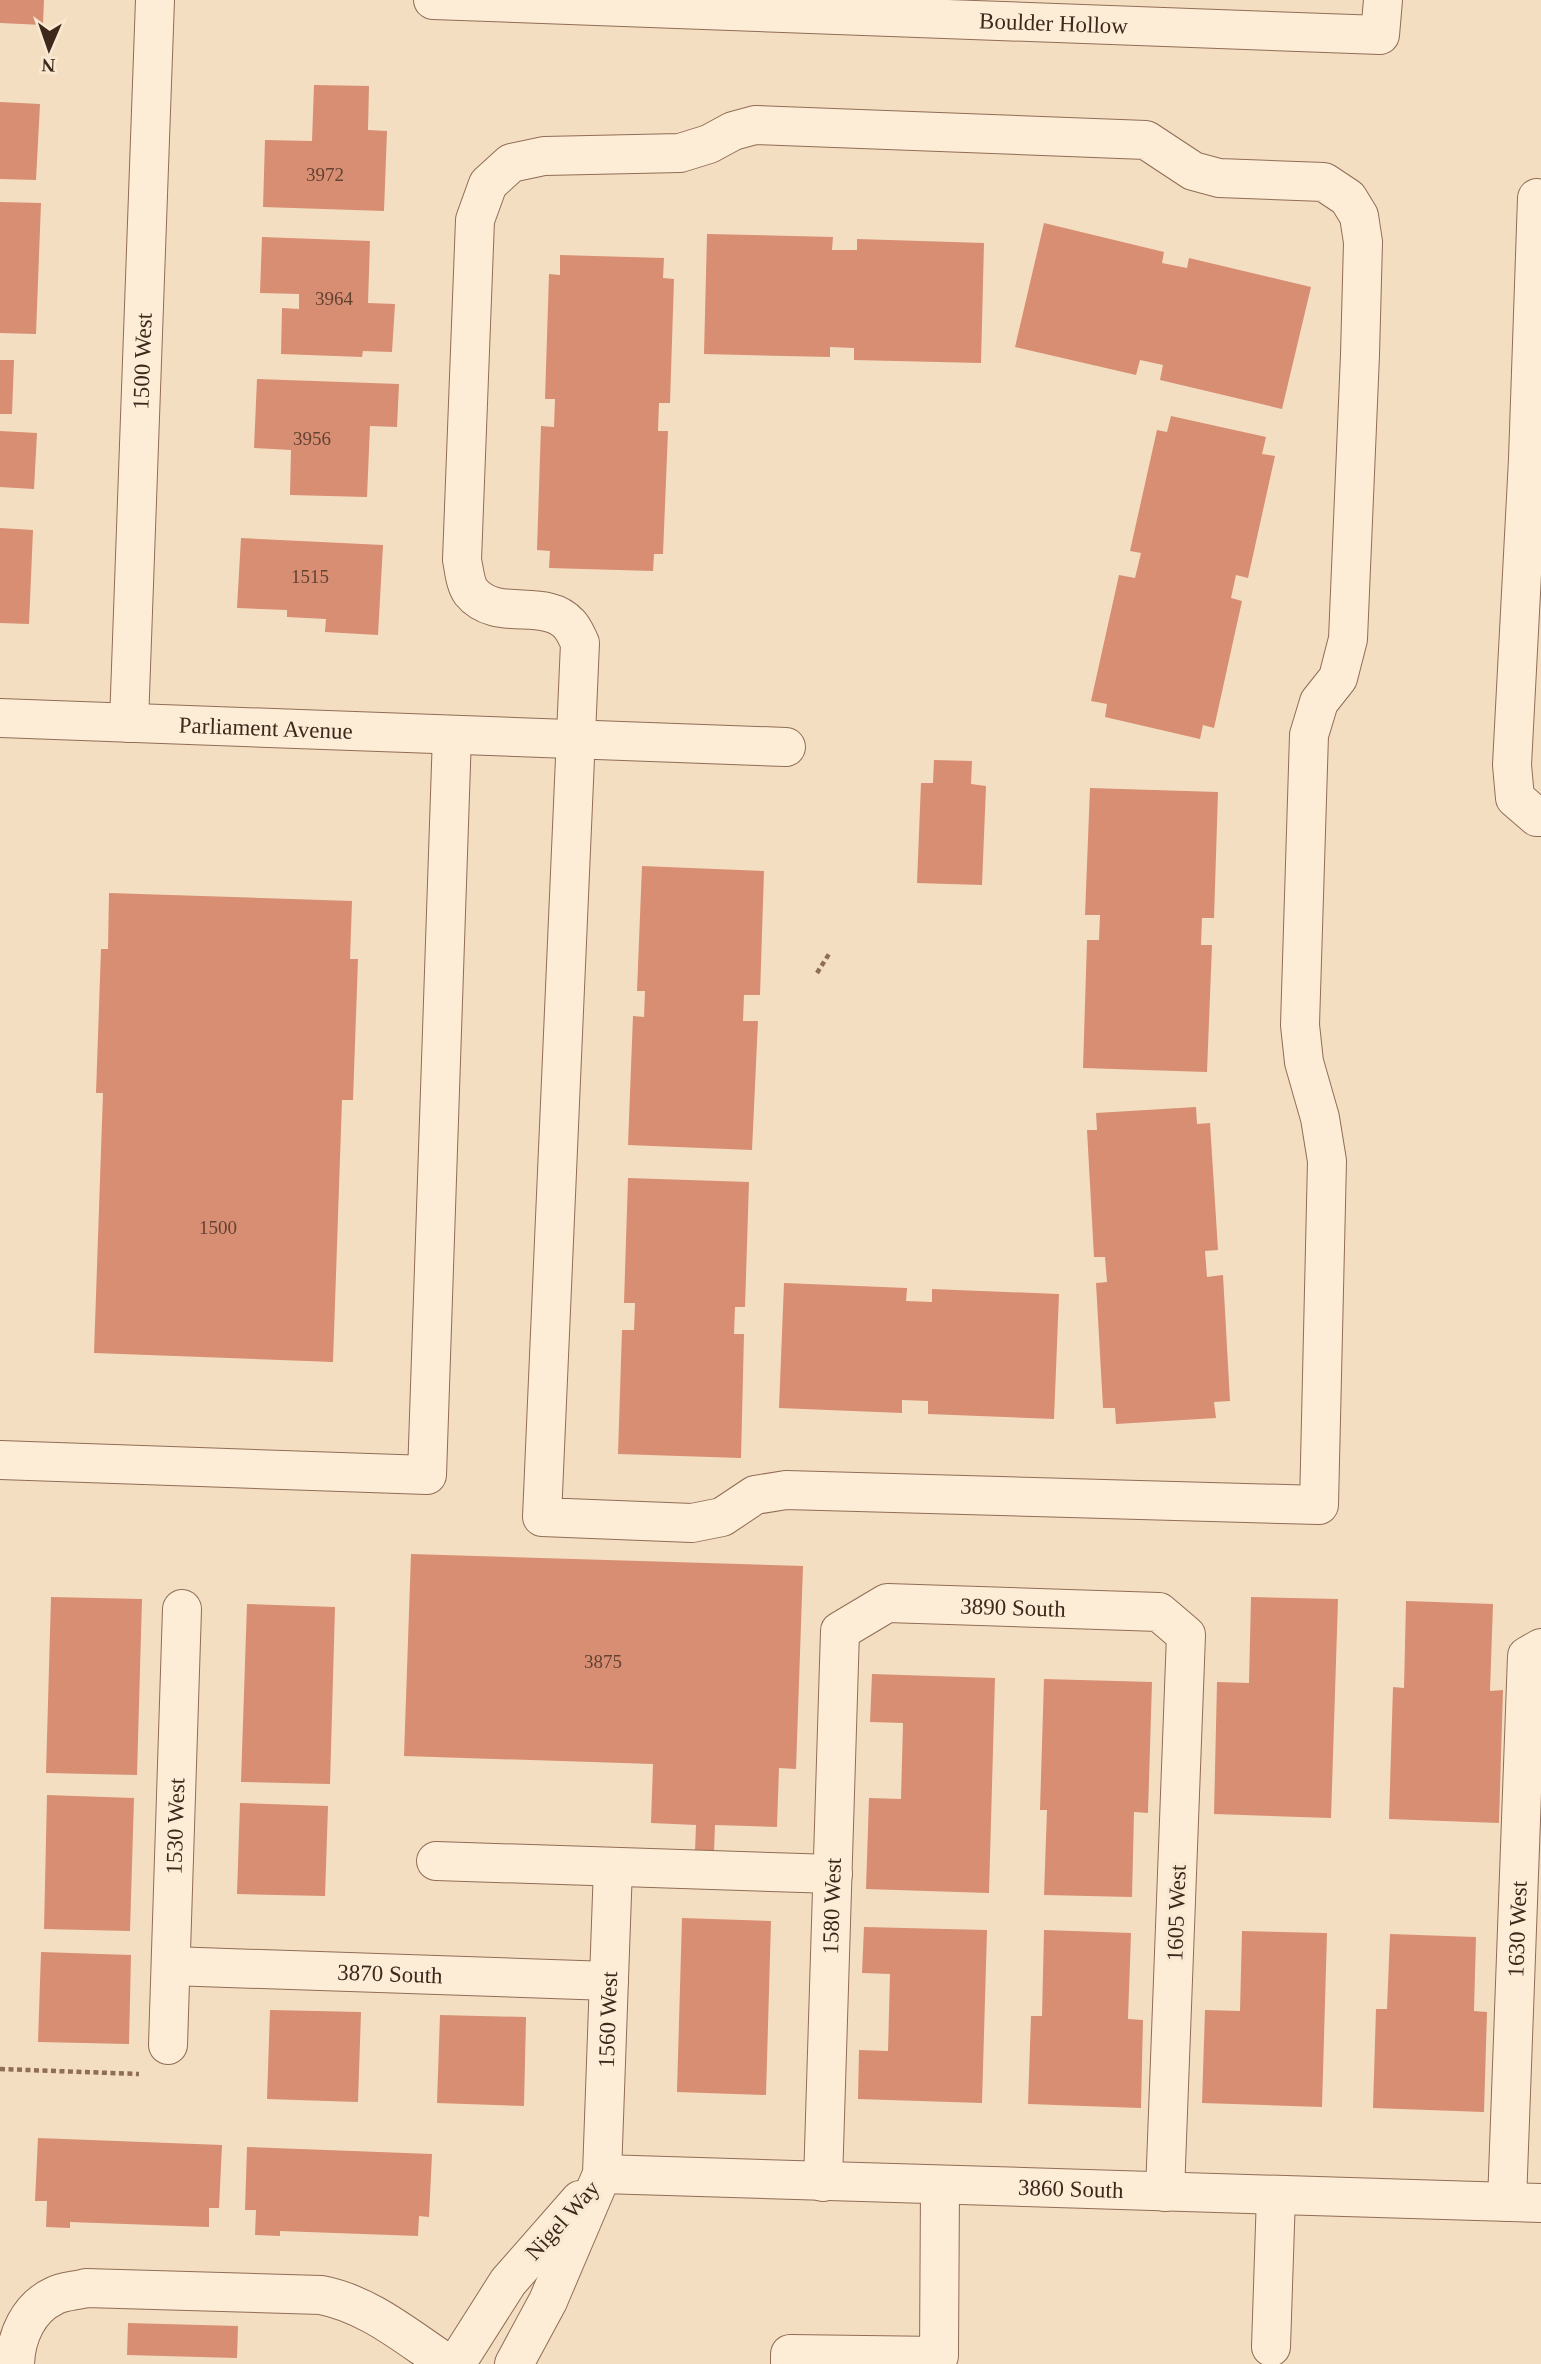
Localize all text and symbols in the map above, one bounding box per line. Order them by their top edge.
street label: Boulder Hollow [979,8,1129,39]
north arrow [14,14,84,84]
text: N [41,55,56,76]
house number: 3972 [306,164,344,185]
house number: 3964 [315,288,354,309]
street label: 1500 West [128,312,157,410]
house number: 3956 [293,428,331,449]
house number: 1515 [291,566,329,587]
street label: Parliament Avenue [178,713,353,744]
house number: 1500 [199,1217,237,1238]
street label: 3890 South [960,1593,1067,1622]
house number: 3875 [584,1651,622,1672]
street label: 1530 West [161,1777,190,1875]
street label: 1580 West [818,1857,846,1955]
street label: 1605 West [1162,1864,1191,1962]
street label: 1630 West [1503,1880,1532,1978]
street label: 3870 South [337,1960,443,1988]
street label: 1560 West [594,1970,622,2069]
street label: Nigel Way [520,2175,605,2265]
street label: 3860 South [1018,2175,1124,2203]

